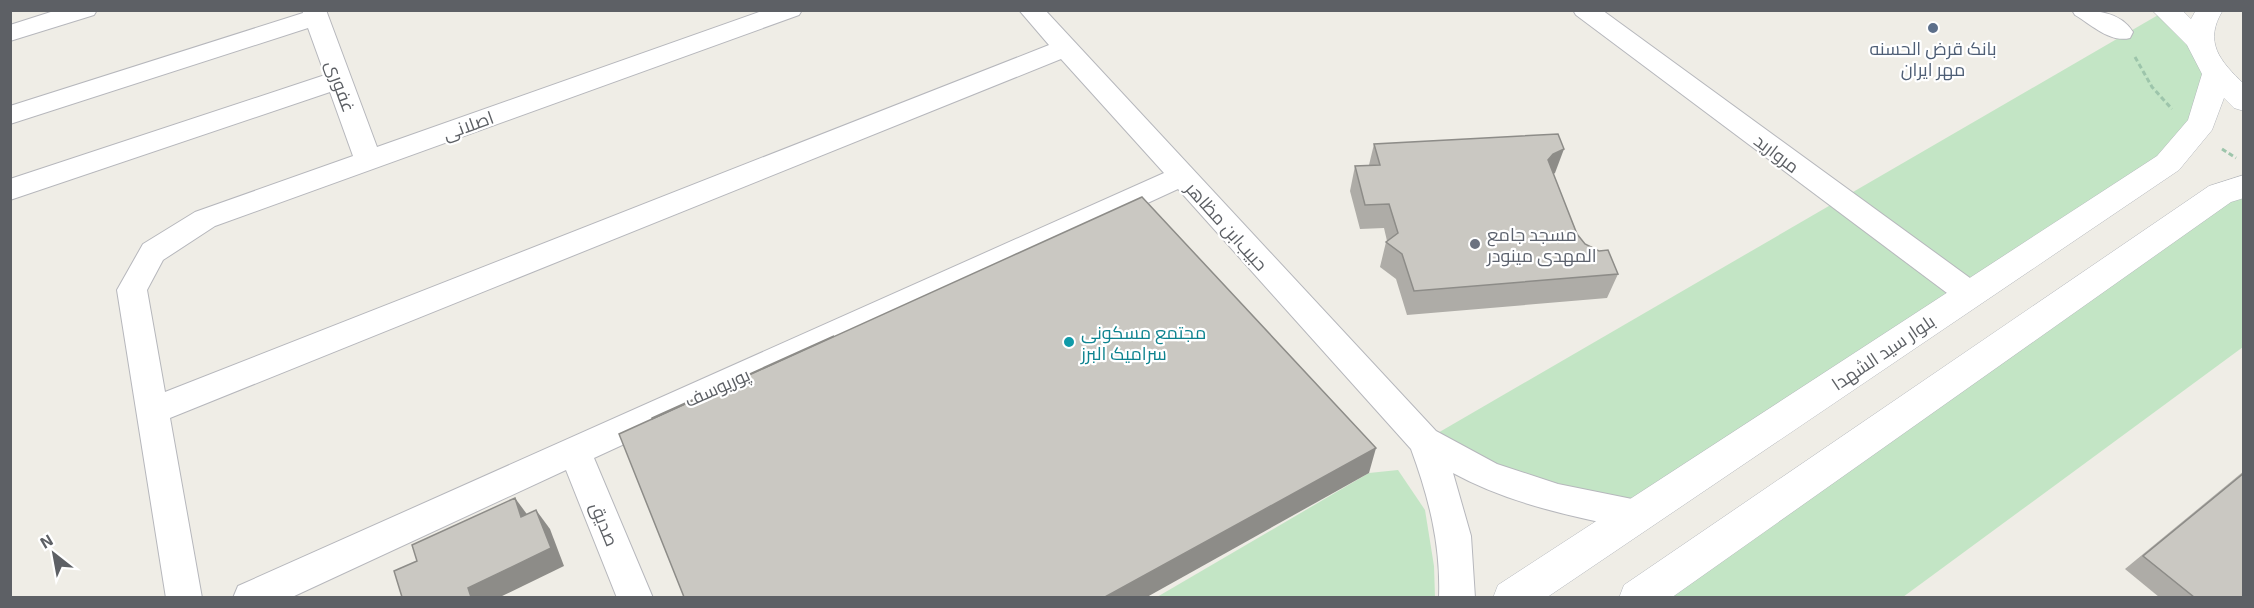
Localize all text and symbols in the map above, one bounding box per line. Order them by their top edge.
marker: بانک قرض الحسنه مهر ایران [1926,21,1940,35]
place label: بانک قرض الحسنه مهر ایران [1869,37,1997,81]
street label: غفوری [321,57,360,115]
street label: اصلانی [440,106,497,145]
street label: مروارید [1750,129,1804,178]
street label: حبیب‌ابن مظاهر [1180,176,1273,276]
place label: مسجد جامع المهدی مینودر [1486,223,1597,267]
marker: مسجد جامع المهدی مینودر [1468,237,1482,251]
street label: بلوار سید الشهدا [1827,309,1939,395]
place label: مجتمع مسکونی سرامیک البرز [1080,321,1206,365]
marker: مجتمع مسکونی سرامیک البرز [1062,335,1076,349]
street label: پوریوسف [681,363,754,413]
street label: صدیق [584,499,624,550]
north arrow [24,524,84,584]
text: N [36,530,56,552]

